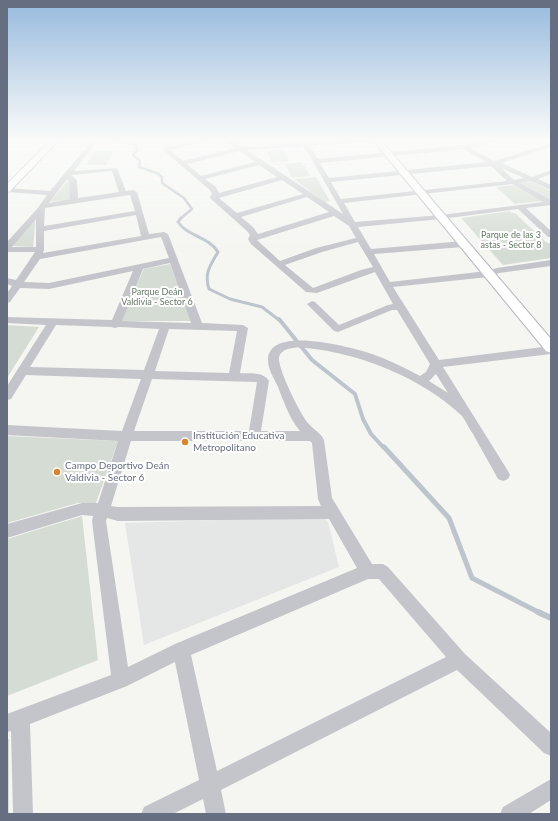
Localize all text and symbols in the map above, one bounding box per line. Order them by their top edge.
park label: Parque de las 3 astas - Sector 8 [481,230,541,251]
park label: Parque Deán Valdivia - Sector 6 [121,287,193,308]
place label: Institución Educativa Metropolitano [193,430,285,454]
marker: Institución Educativa Metropolitano [180,437,190,447]
place label: Campo Deportivo Deán Valdivia - Sector 6 [65,460,169,484]
marker: Campo Deportivo Deán Valdivia - Sector 6 [52,467,62,477]

